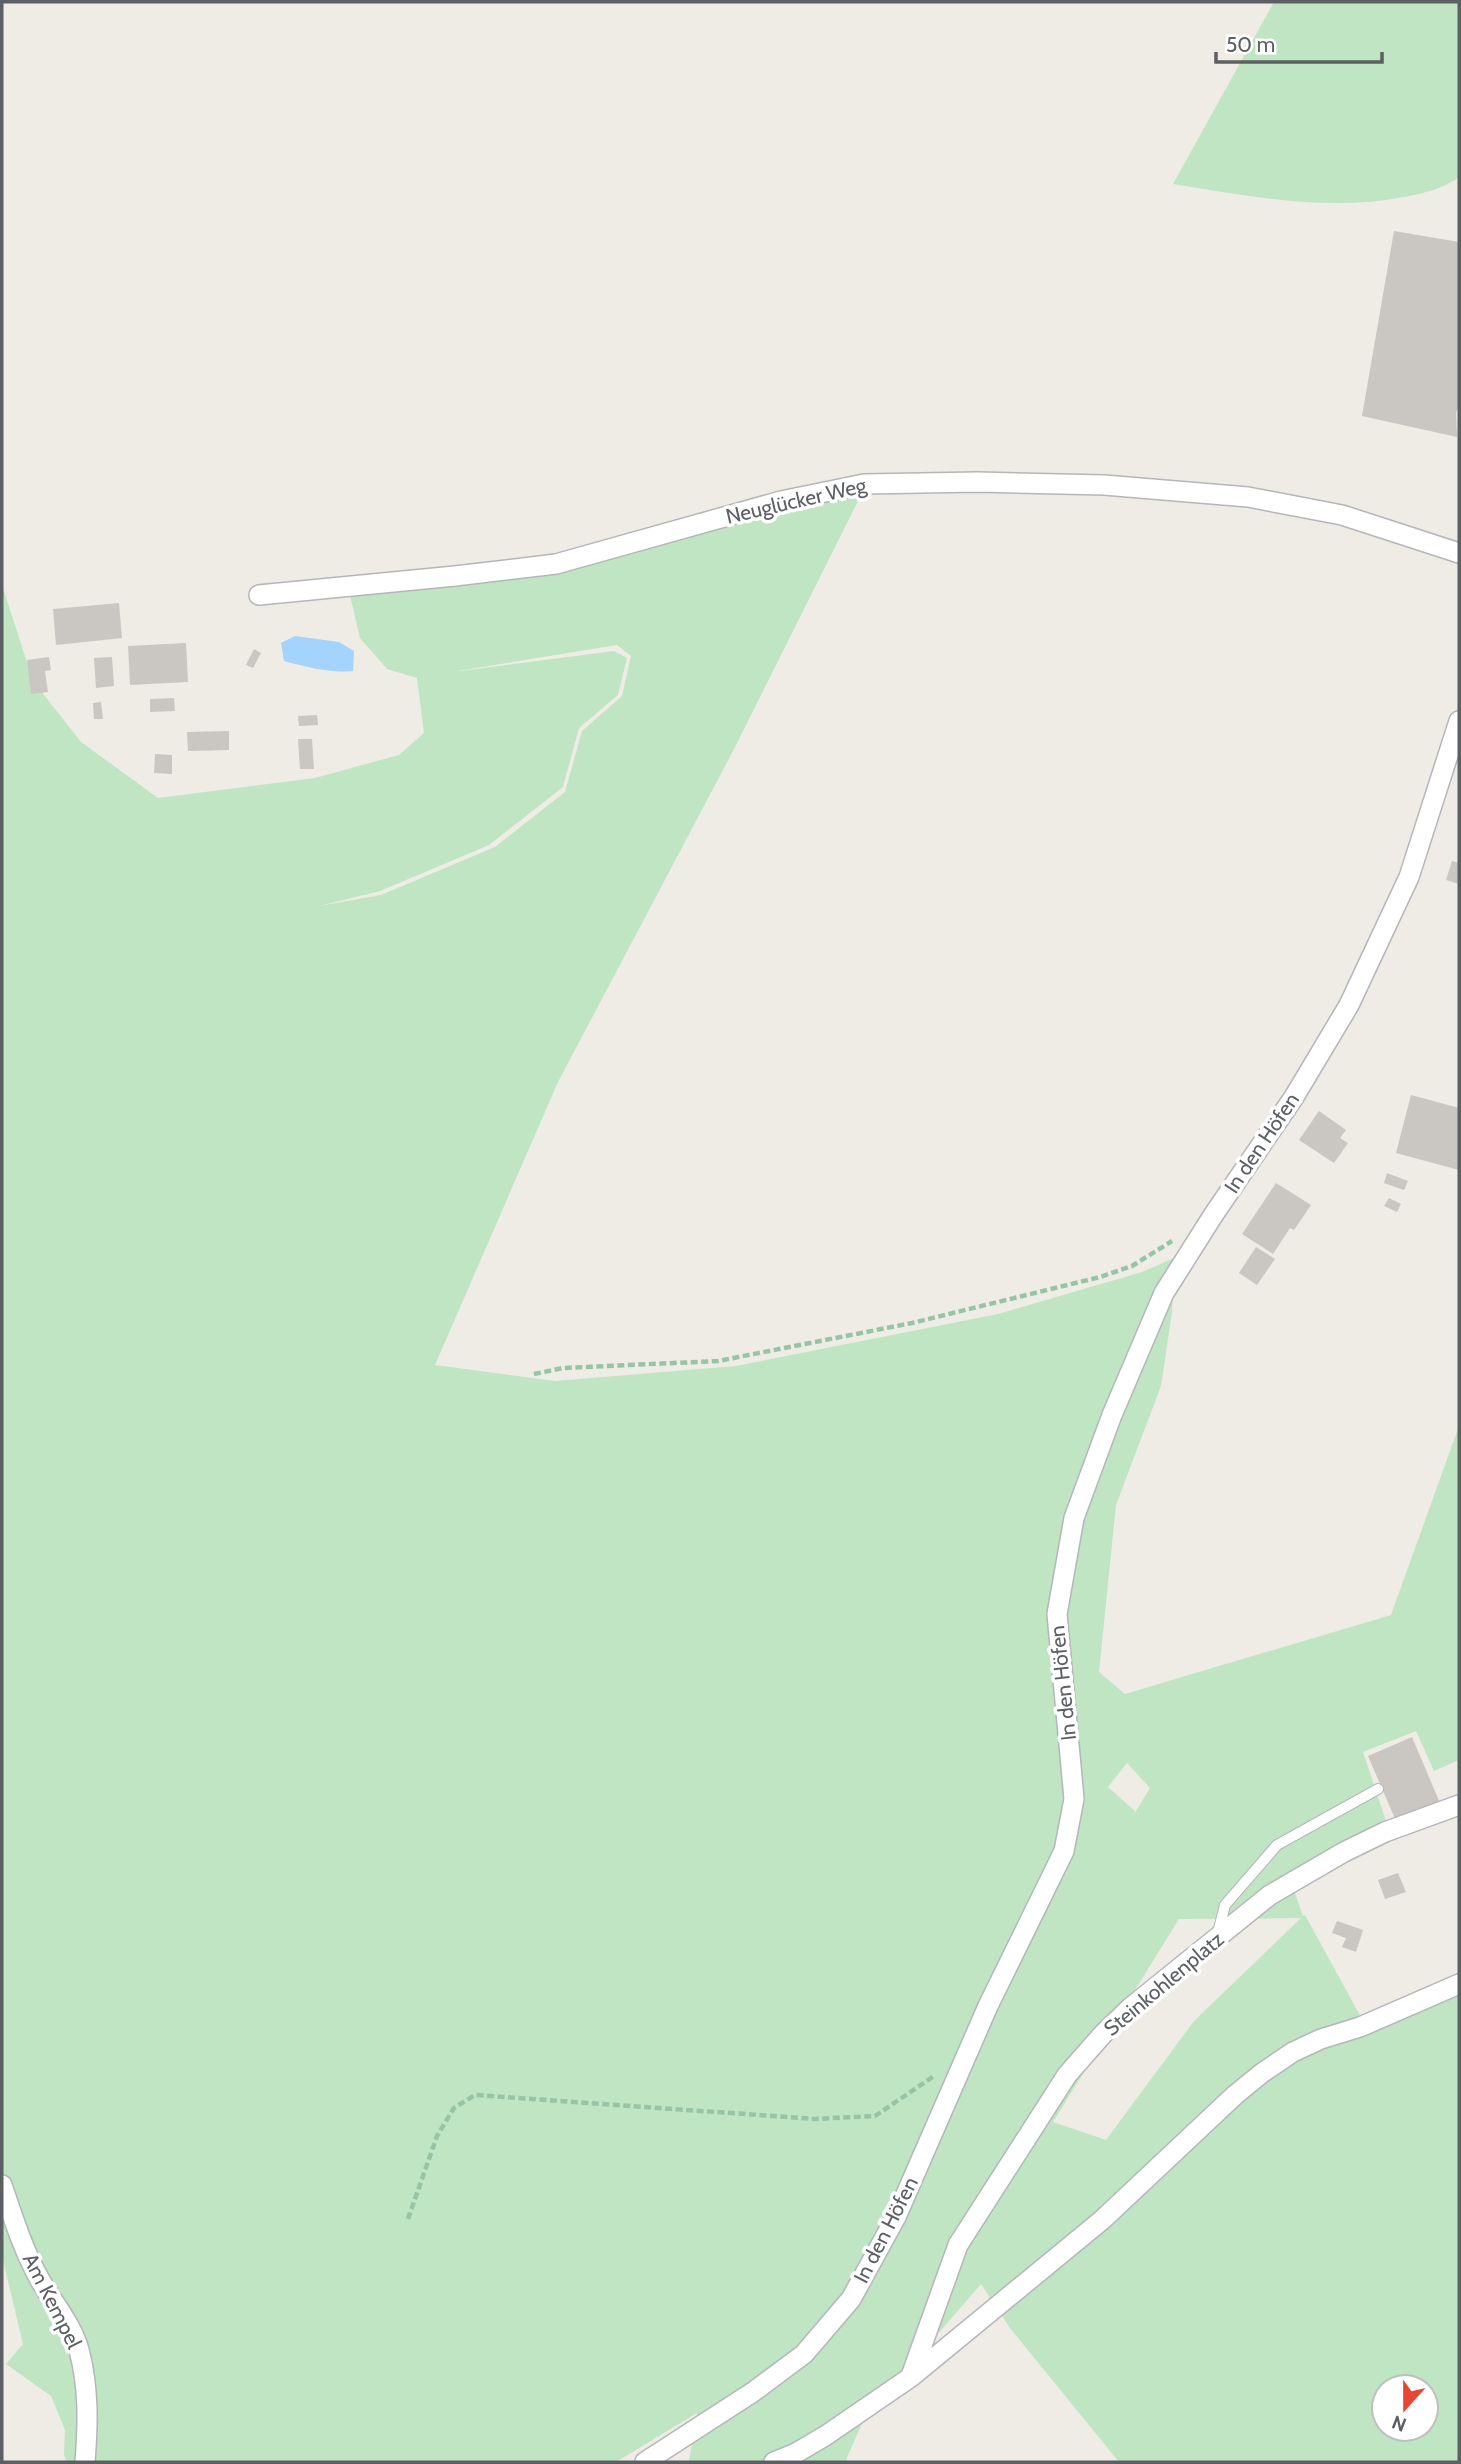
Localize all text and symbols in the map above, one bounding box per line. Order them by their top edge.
scale bar [1216,21,1382,65]
text: 50 m [1226,32,1275,57]
street label: Neuglücker Weg [723,472,869,529]
street label: In den Höfen [1219,1088,1304,1198]
street label: In den Höfen [1044,1624,1081,1742]
street label: Steinkohlenplatz [1099,1926,1229,2041]
street label: In den Höfen [848,2173,923,2287]
street label: Am Kempel [18,2249,87,2353]
north arrow [1370,2373,1440,2443]
text: N [1389,2410,1409,2437]

